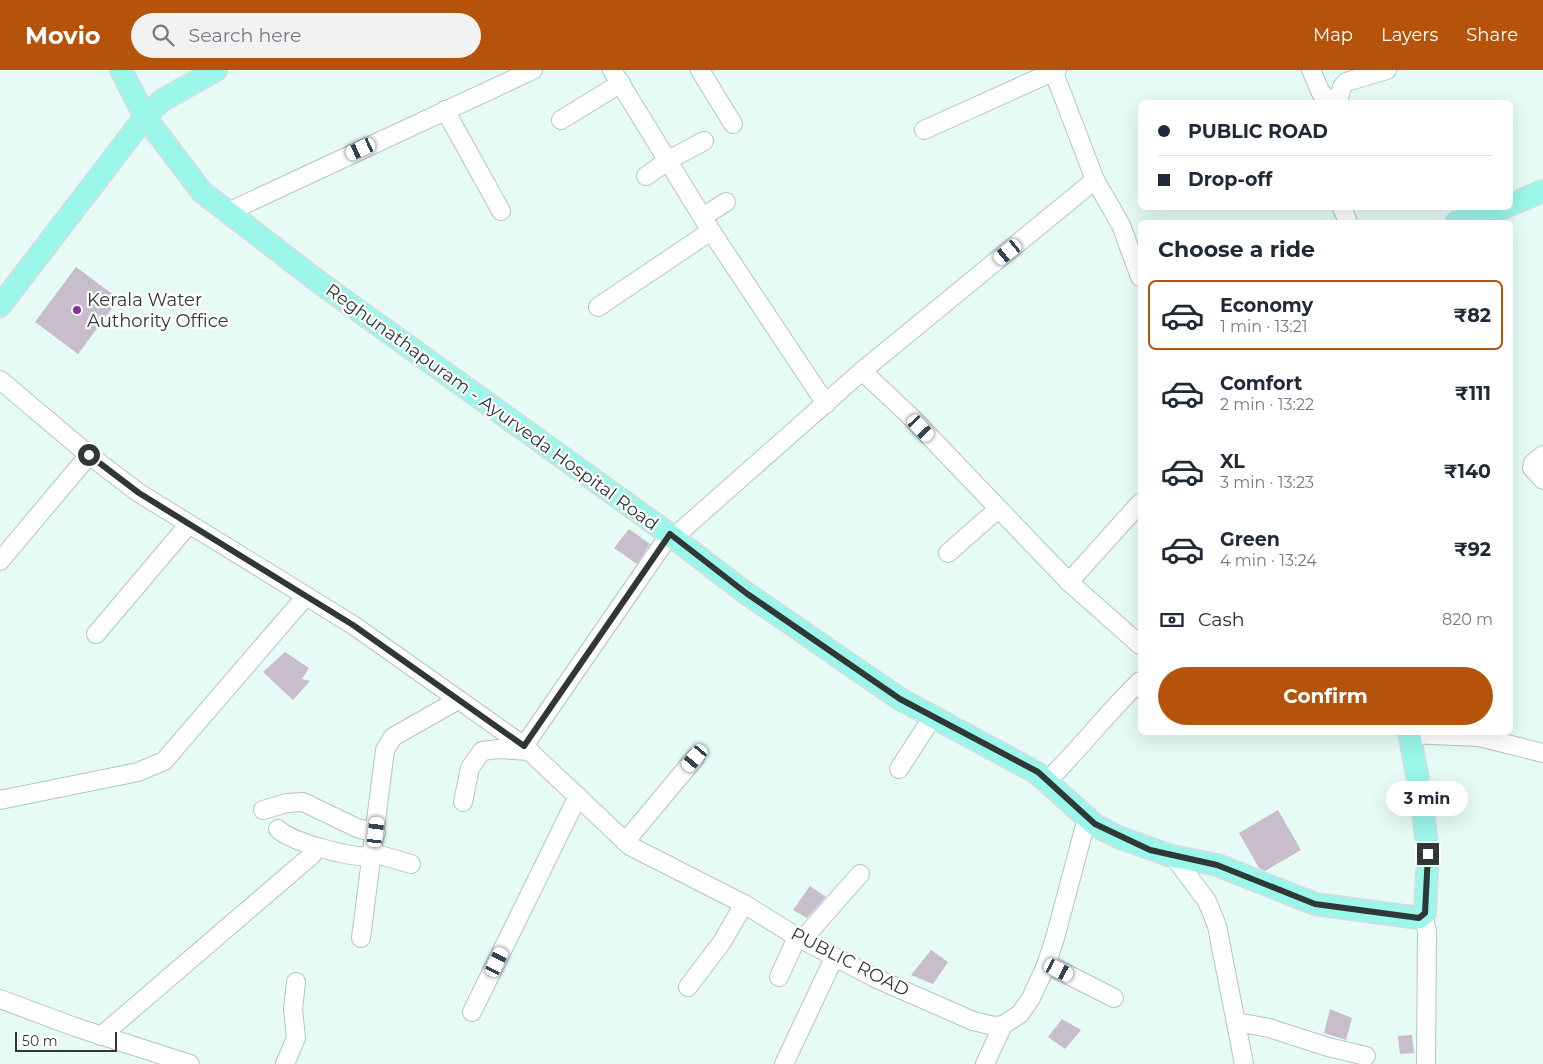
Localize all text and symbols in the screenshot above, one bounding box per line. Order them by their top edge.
search box [131,13,481,58]
text: Movio [25,21,101,50]
icon: search [149,21,177,49]
text: Search here [189,24,302,47]
text: Map [1313,24,1353,46]
text: Layers [1381,24,1438,46]
text: Share [1466,24,1518,46]
text: PUBLIC ROAD [1188,120,1328,143]
car [344,136,377,162]
text: Drop-off [1188,168,1272,191]
text: Choose a ride [1158,236,1315,263]
car [991,237,1024,267]
street label: Reghunathapuram - Ayurveda Hospital Road [321,279,663,535]
place label: Kerala Water Authority Office [87,289,229,332]
icon: car [1160,293,1205,338]
text: Economy [1220,294,1313,317]
marker: Kerala Water Authority Office [71,304,83,316]
text: ₹82 [1454,304,1491,327]
text: 1 min · 13:21 [1220,317,1308,336]
icon: car [1160,371,1205,416]
text: Comfort [1220,372,1302,395]
text: ₹111 [1455,382,1491,405]
text: 2 min · 13:22 [1220,395,1314,414]
car [905,412,936,444]
route start [78,444,100,466]
icon: car [1160,449,1205,494]
text: XL [1220,450,1245,473]
text: ₹140 [1444,460,1491,483]
text: 3 min · 13:23 [1220,473,1314,492]
icon: car [1160,527,1205,572]
text: Green [1220,528,1280,551]
text: ₹92 [1454,538,1491,561]
text: 4 min · 13:24 [1220,551,1317,570]
icon: cash [1158,606,1186,634]
text: Cash [1198,608,1245,631]
text: 820 m [1442,610,1493,629]
button: Confirm [1158,667,1493,725]
car [679,742,710,774]
callout: 3 min [1387,782,1469,816]
text: 3 min [1404,789,1450,808]
car [366,816,385,848]
route end [1417,843,1439,865]
street label: PUBLIC ROAD [787,923,913,1001]
car [483,945,510,979]
car [1042,957,1075,983]
scale bar [15,1029,118,1052]
text: 50 m [22,1032,58,1050]

